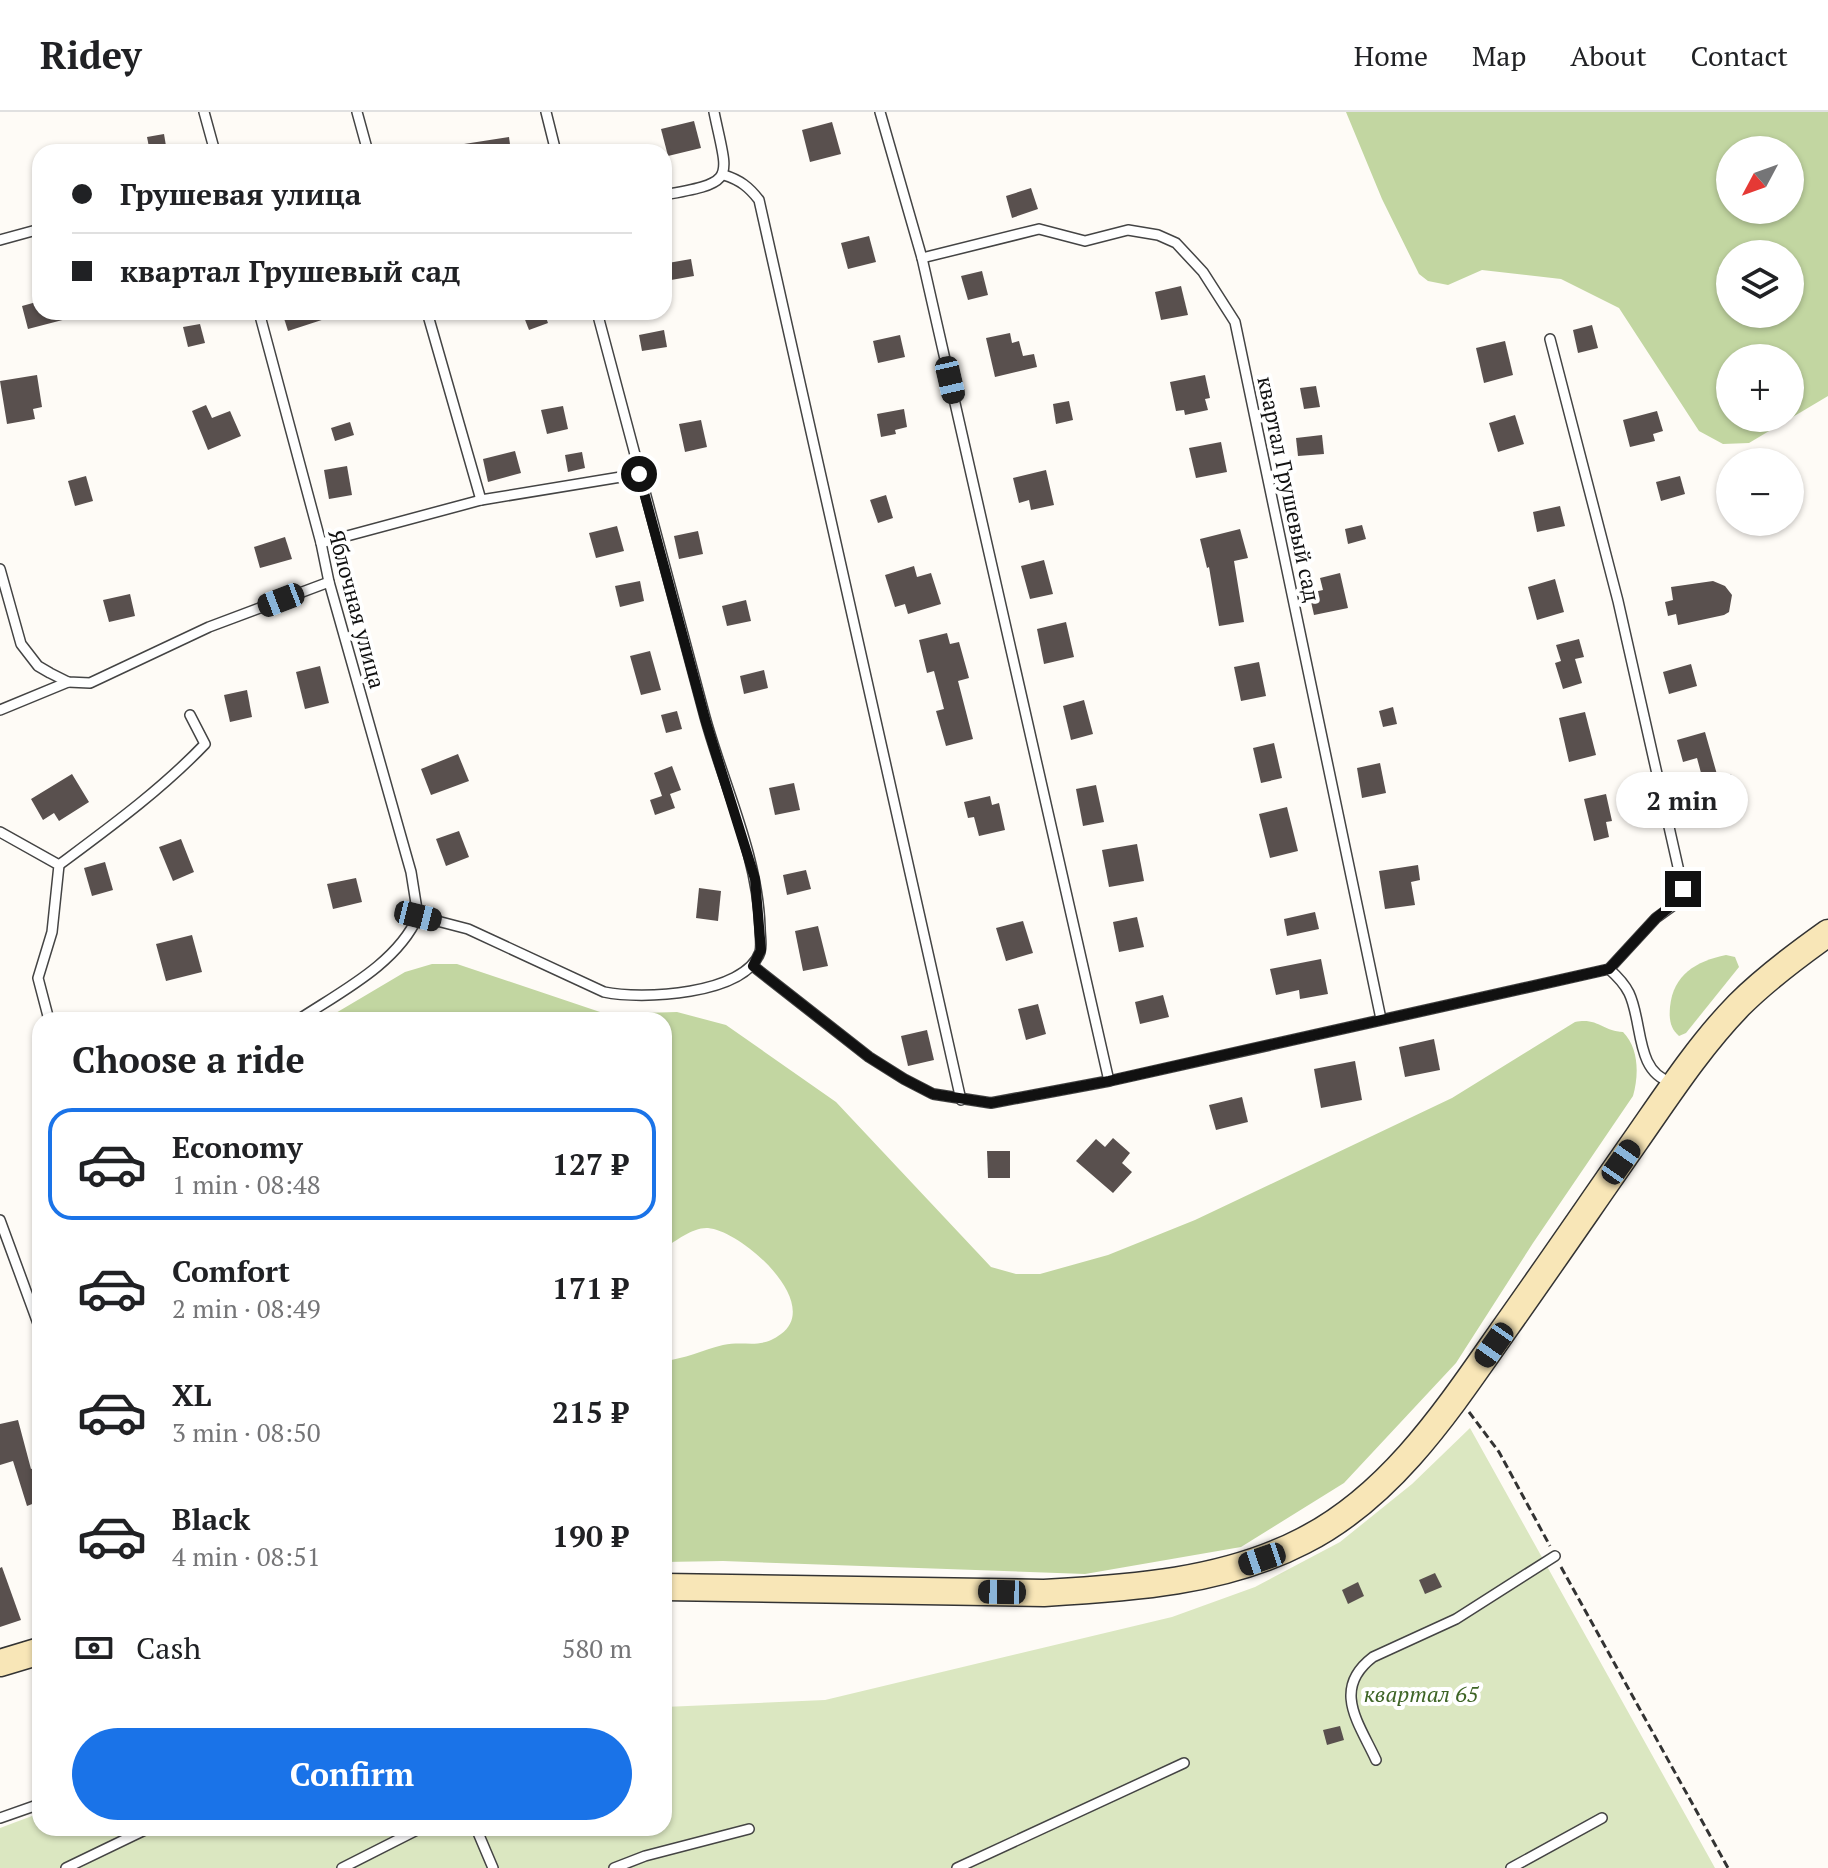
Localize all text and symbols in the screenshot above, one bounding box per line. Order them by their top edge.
text: Ridey [40,30,142,80]
text: Home [1354,37,1428,74]
text: Map [1472,37,1526,74]
text: About [1570,37,1647,74]
text: Contact [1691,37,1788,74]
north arrow [1716,136,1804,224]
map controls [1716,136,1804,536]
text: Грушевая улица [120,174,361,214]
button: layers [1716,240,1804,328]
text: квартал Грушевый сад [120,251,460,291]
button: + [1716,344,1804,432]
car [933,354,967,406]
street label: квартал Грушевый сад [1251,373,1328,604]
button: − [1716,448,1804,536]
route start [621,456,657,492]
street label: Яблочная улица [322,526,393,692]
car [254,580,308,620]
callout: 2 min [1617,773,1749,829]
text: 2 min [1646,783,1718,817]
route end [1665,871,1701,907]
car [392,899,444,933]
text: Choose a ride [72,1036,305,1083]
text: Economy [172,1127,303,1167]
icon: car [76,1128,148,1200]
car [1597,1135,1645,1189]
text: 127 ₽ [552,1144,628,1184]
text: 1 min · 08:48 [172,1167,321,1201]
text: Comfort [172,1251,290,1291]
icon: car [76,1252,148,1324]
text: 171 ₽ [552,1268,628,1308]
text: 2 min · 08:49 [172,1291,321,1325]
car [1470,1318,1518,1372]
text: XL [172,1375,211,1415]
icon: car [76,1376,148,1448]
text: 215 ₽ [552,1392,628,1432]
text: 3 min · 08:50 [172,1415,321,1449]
text: Black [172,1499,250,1539]
icon: car [76,1500,148,1572]
text: 190 ₽ [552,1516,628,1556]
text: 4 min · 08:51 [172,1539,321,1573]
car [1235,1540,1289,1578]
car [978,1580,1026,1604]
icon: cash [72,1626,116,1670]
text: Cash [136,1628,201,1668]
text: 580 m [562,1631,632,1665]
park label: квартал 65 [1364,1679,1480,1708]
button: Confirm [72,1728,632,1820]

